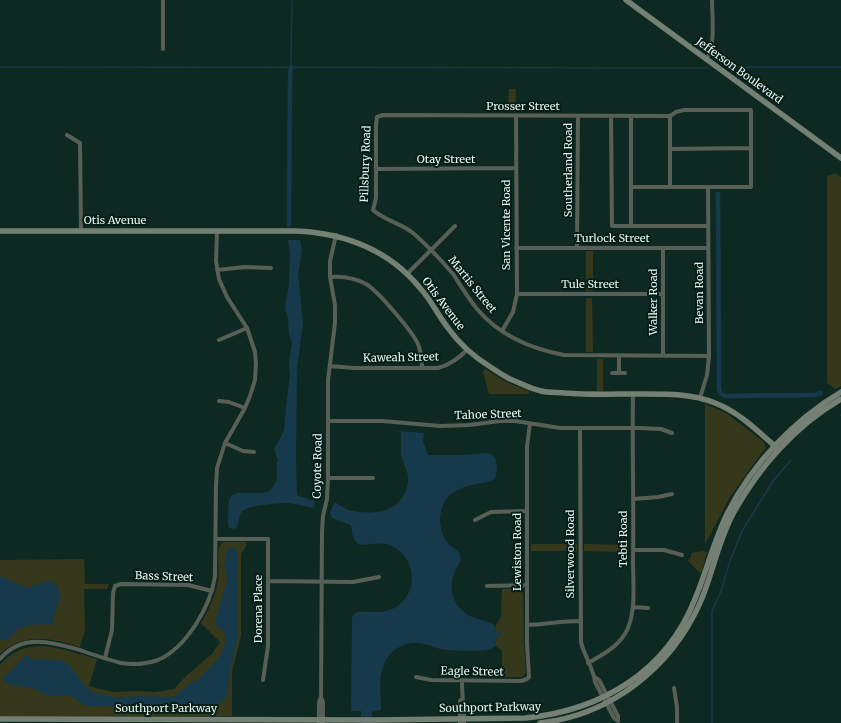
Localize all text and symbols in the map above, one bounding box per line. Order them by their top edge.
street label: Jefferson Boulevard [693,35,785,107]
street label: Prosser Street [486,100,560,114]
street label: Southerland Road [562,123,576,217]
street label: Pillsbury Road [358,125,374,203]
street label: Otay Street [417,153,475,167]
street label: San Vicente Road [500,180,514,270]
street label: Otis Avenue [84,214,146,228]
street label: Turlock Street [574,232,650,246]
street label: Martis Street [445,254,499,316]
street label: Bevan Road [693,262,707,324]
street label: Walker Road [647,269,661,335]
street label: Otis Avenue [419,275,467,333]
street label: Tule Street [561,278,619,292]
street label: Kaweah Street [363,351,439,365]
street label: Tahoe Street [454,407,522,423]
street label: Coyote Road [311,433,325,499]
street label: Silverwood Road [564,510,578,598]
street label: Tebti Road [617,511,631,567]
street label: Lewiston Road [511,513,525,591]
street label: Bass Street [135,569,193,585]
street label: Dorena Place [252,575,266,643]
street label: Eagle Street [440,665,504,679]
street label: Southport Parkway [439,701,541,715]
street label: Southport Parkway [115,702,217,716]

